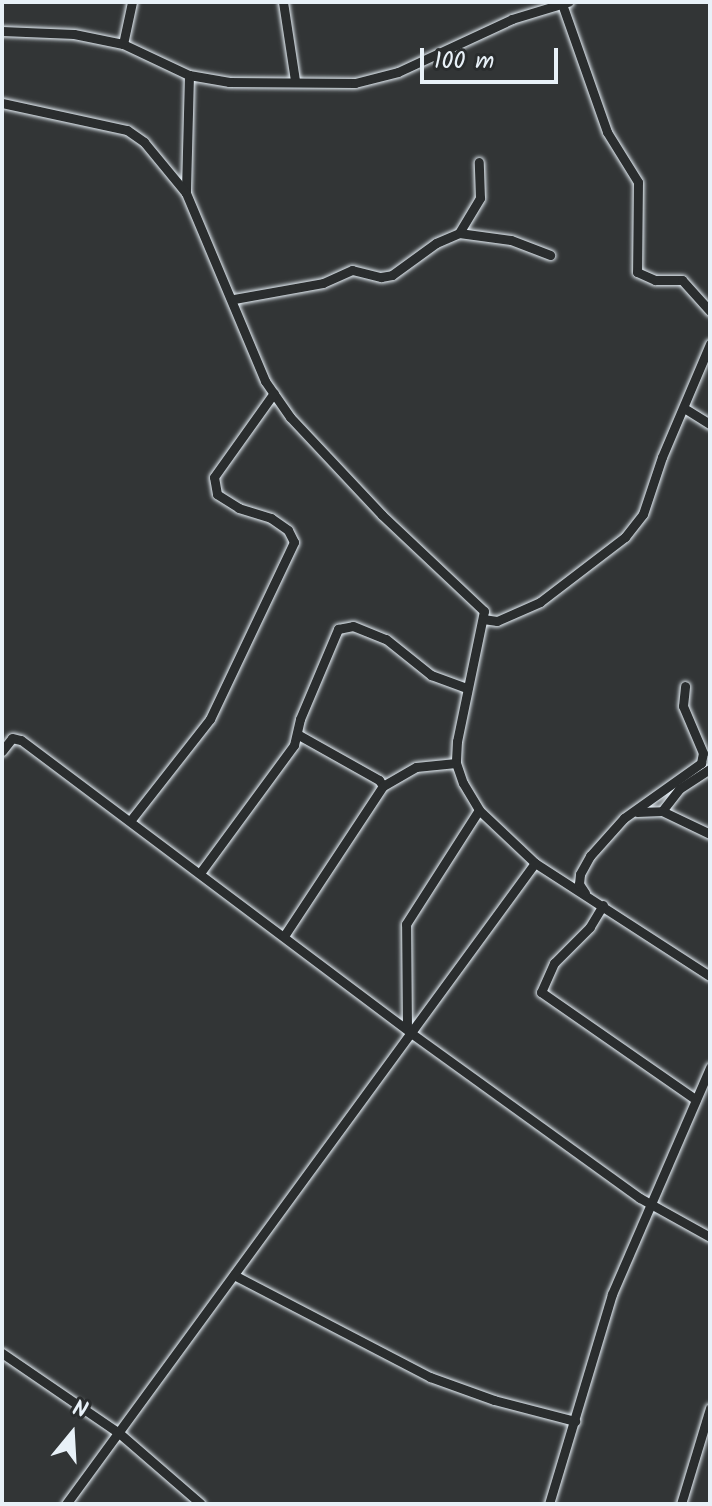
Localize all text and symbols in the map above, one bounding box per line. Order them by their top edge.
scale bar [424,32,562,82]
text: 100 m [434,42,494,81]
text: N [68,1392,92,1429]
north arrow [32,1394,112,1474]

